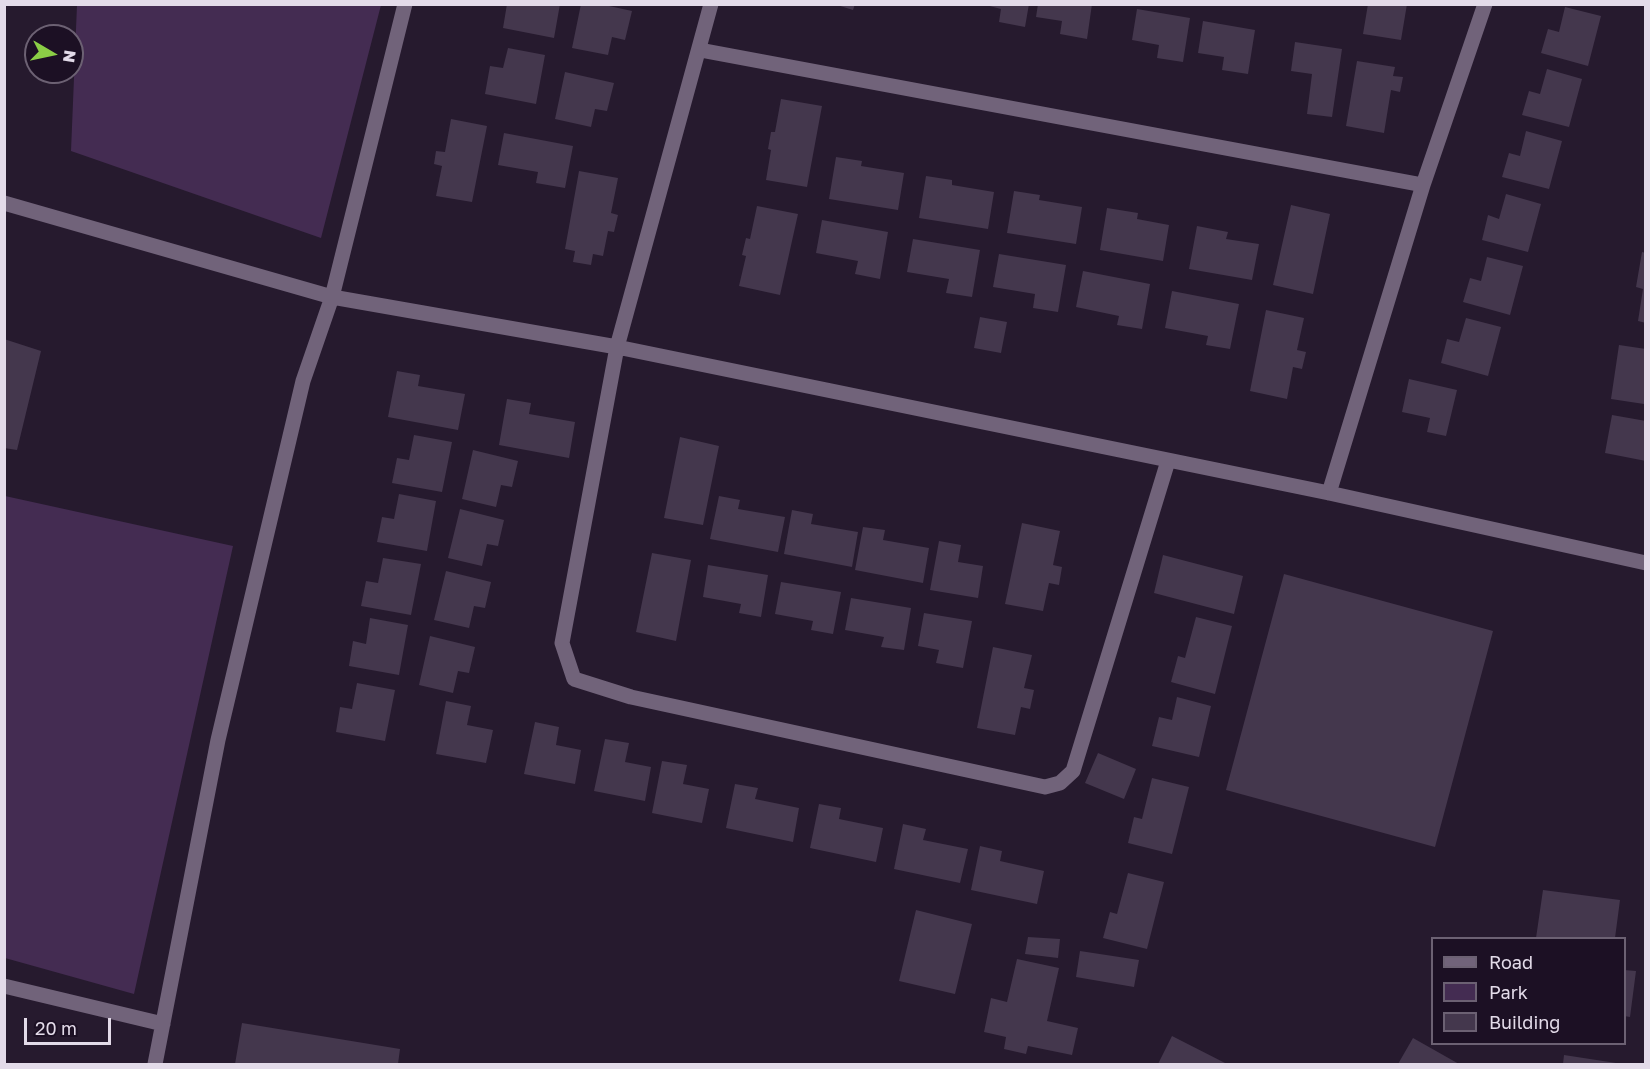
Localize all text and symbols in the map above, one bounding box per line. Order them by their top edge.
north arrow [24,24,84,84]
text: N [59,49,81,64]
legend [1431,937,1626,1045]
text: Road [1489,951,1533,973]
text: Park [1489,981,1528,1003]
scale bar [27,1006,114,1044]
text: Building [1489,1011,1560,1033]
text: 20 m [35,1017,77,1039]

